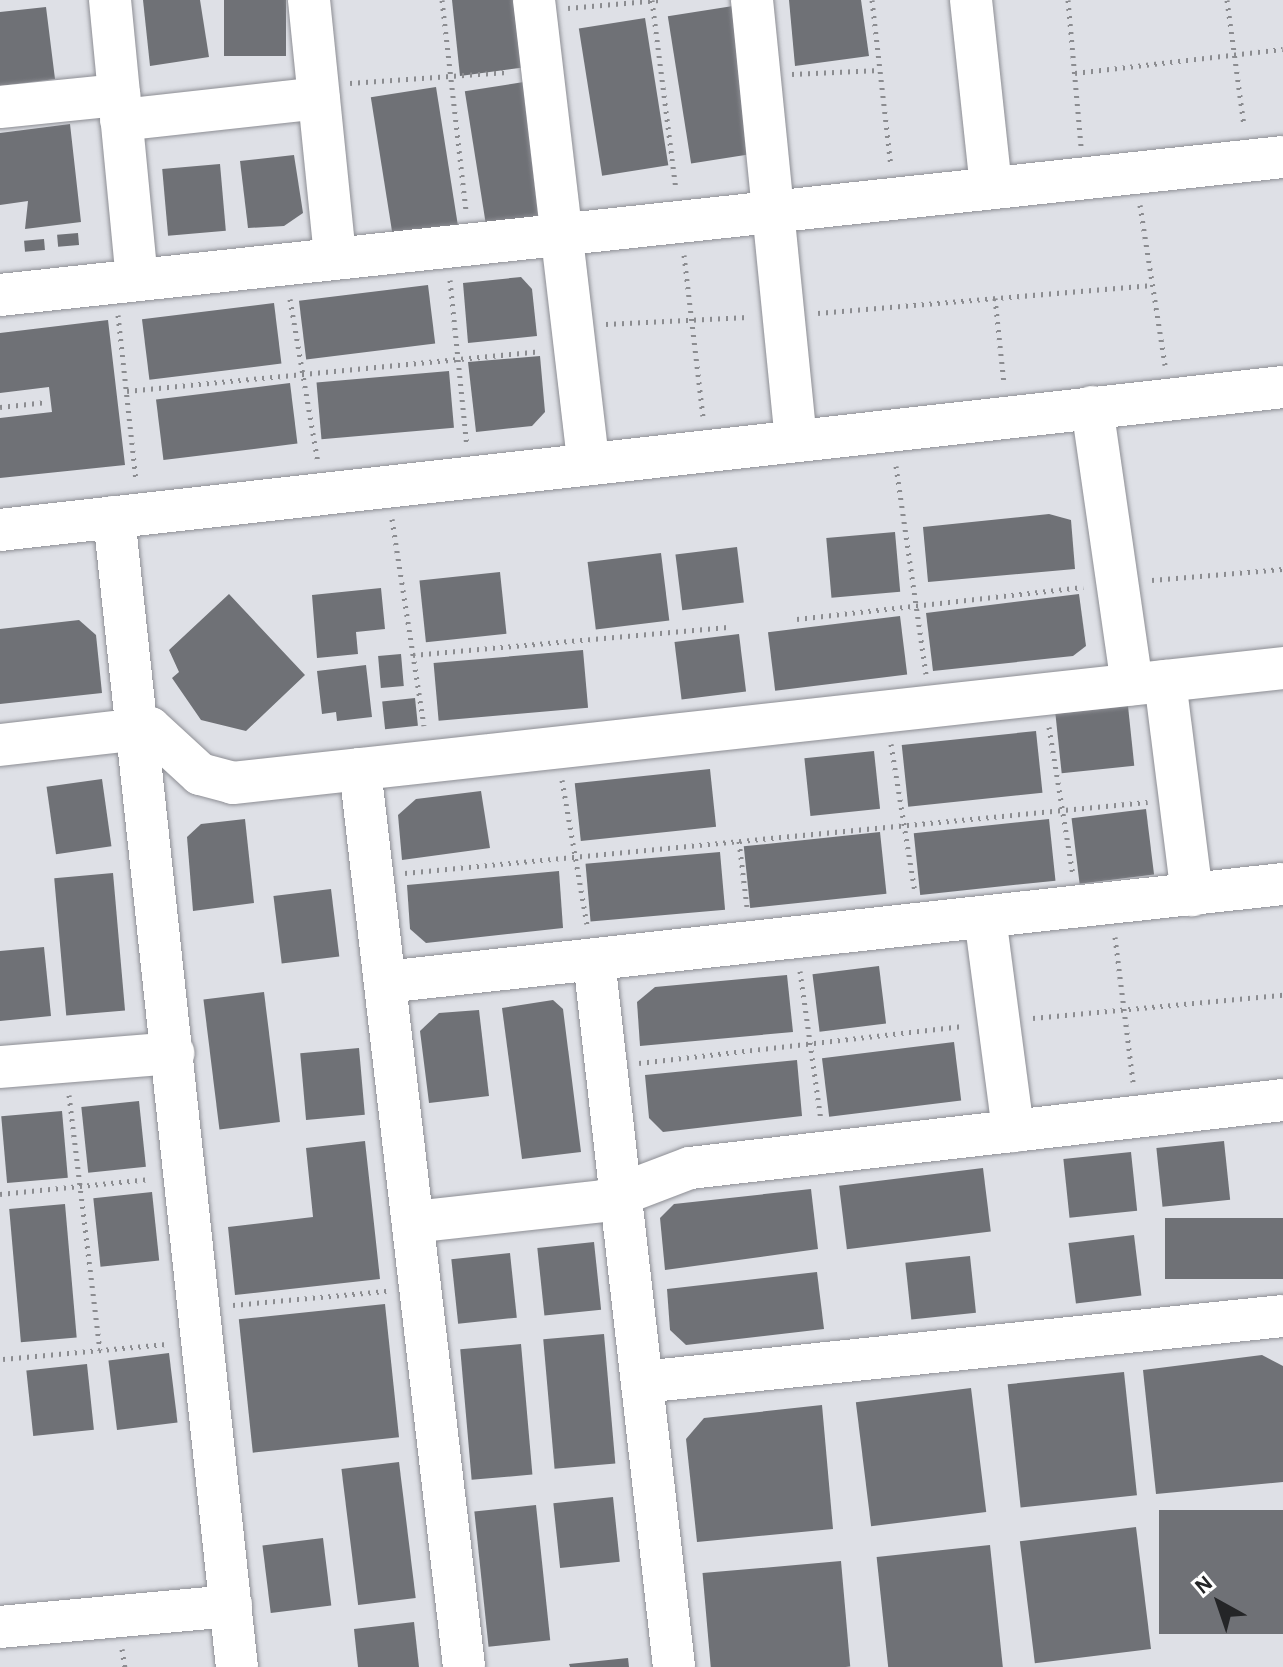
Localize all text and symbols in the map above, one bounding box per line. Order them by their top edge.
north arrow [1179,1563,1259,1643]
text: N [1191,1571,1216,1598]

